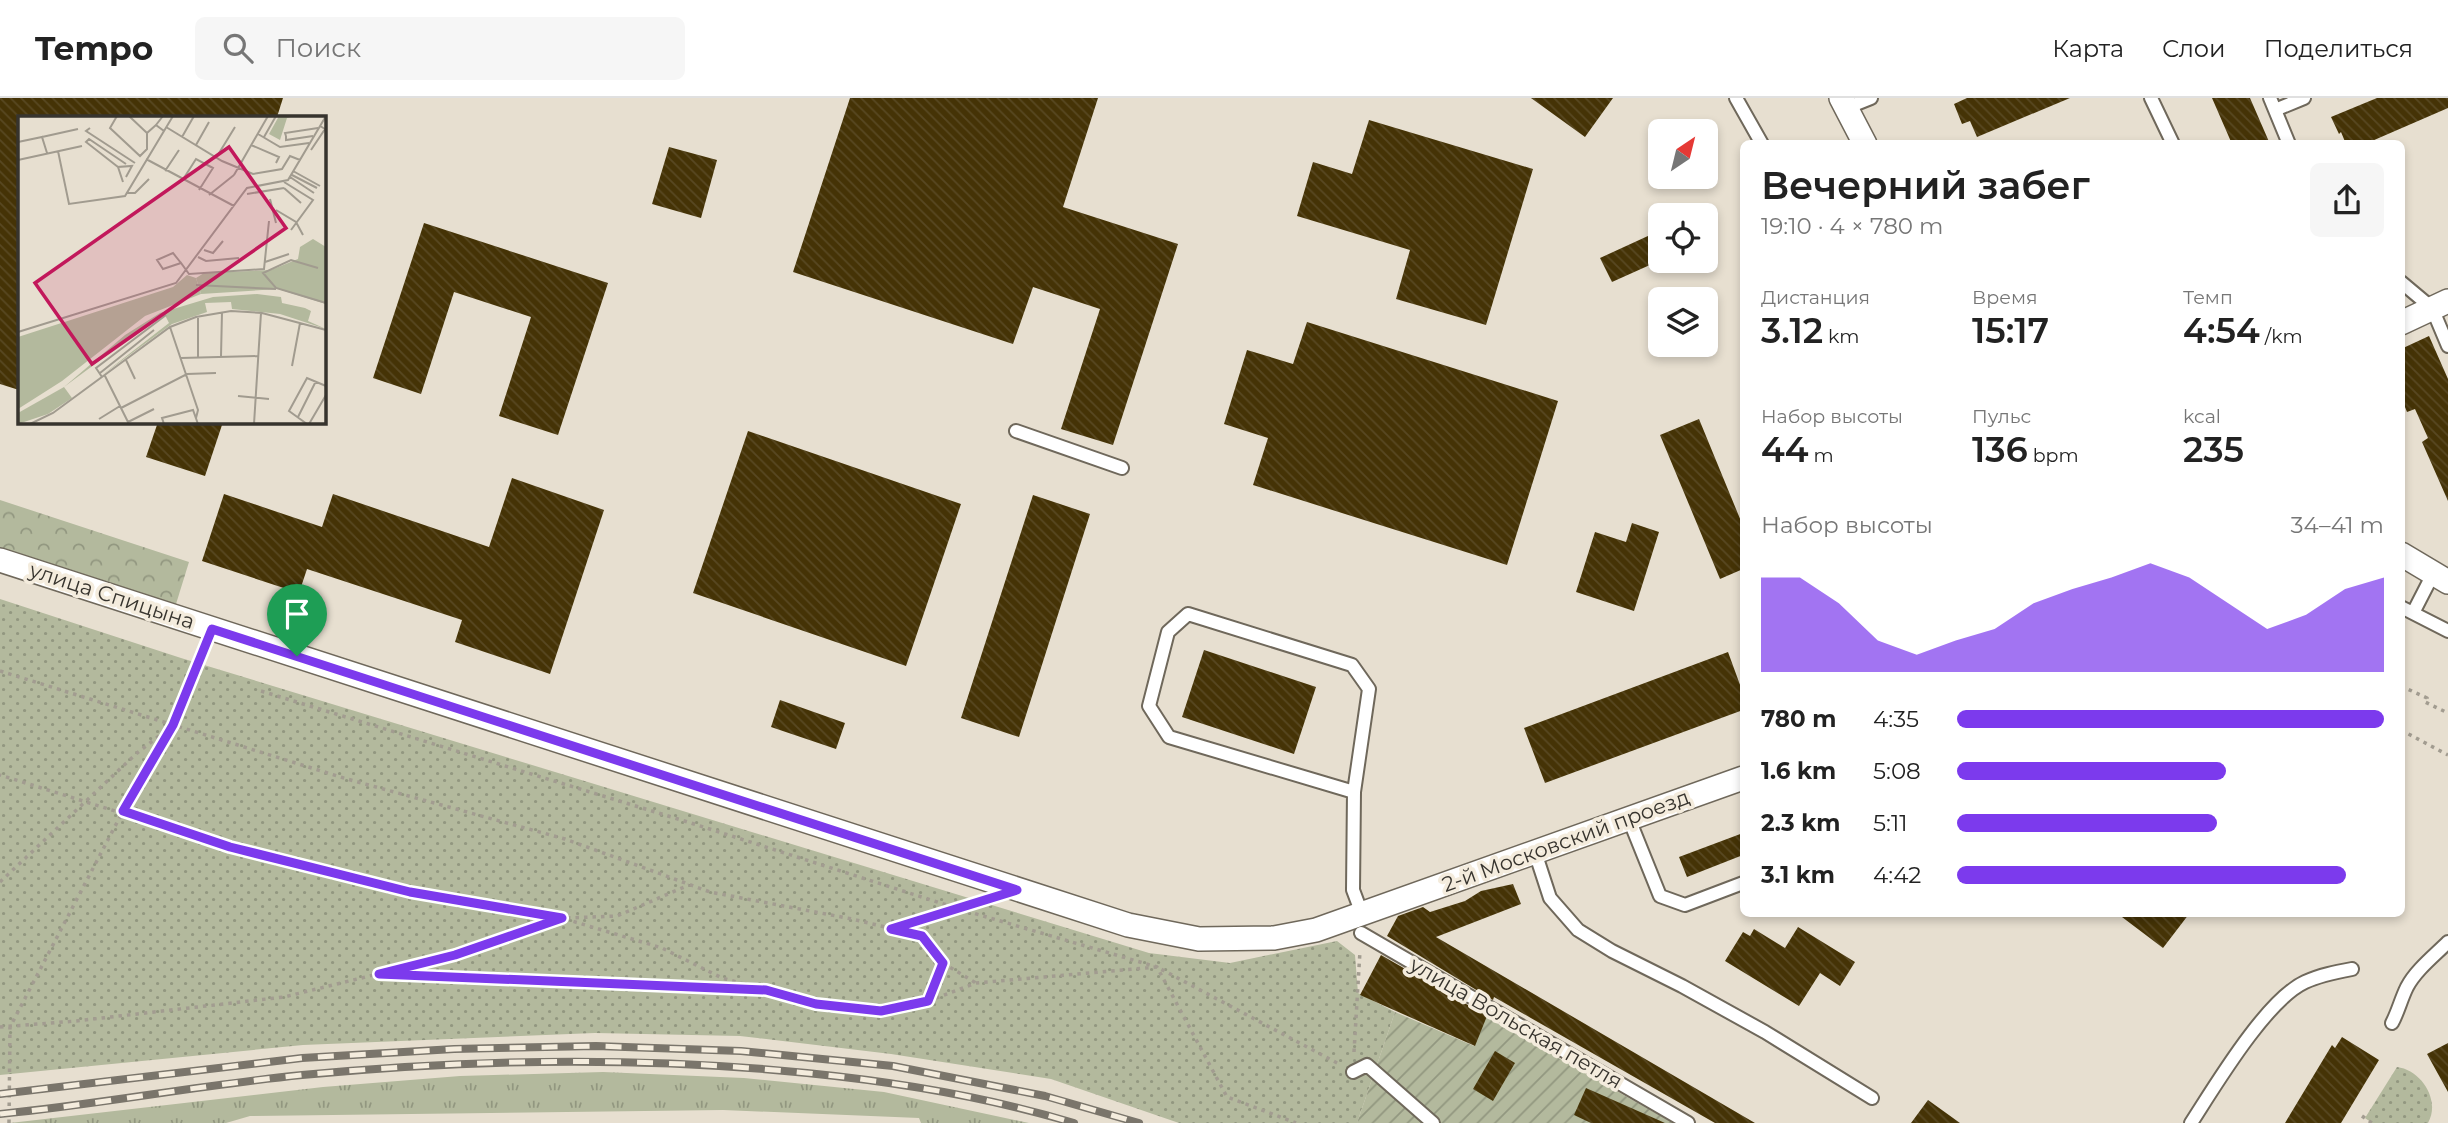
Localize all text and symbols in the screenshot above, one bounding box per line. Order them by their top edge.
search box [195,17,685,80]
text: Tempo [35,28,153,68]
icon: search [219,29,257,67]
text: Поиск [275,32,361,64]
text: Карта [2052,34,2124,63]
text: Слои [2162,34,2226,63]
text: Поделиться [2264,34,2413,63]
inset map [18,116,326,424]
north arrow [1648,119,1718,189]
map controls [1648,119,1718,357]
text: Вечерний забег [1761,162,2090,209]
button: share [2310,163,2384,237]
button: locate [1648,203,1718,273]
text: 19:10 · 4 × 780 m [1761,212,1944,240]
text: Дистанция [1761,286,1870,309]
text: Время [1972,286,2038,309]
text: Темп [2183,286,2233,309]
button: layers [1648,287,1718,357]
text: 3.12 [1761,309,1823,352]
text: 15:17 [1972,309,2049,352]
text: 4:54 [2183,309,2260,352]
text: km [1823,325,1859,348]
text: /km [2260,325,2303,348]
text: Набор высоты [1761,405,1903,428]
text: Пульс [1972,405,2031,428]
text: kcal [2183,405,2221,428]
text: 44 [1761,428,1809,471]
text: 136 [1972,428,2028,471]
text: 235 [2183,428,2244,471]
text: m [1809,444,1834,467]
text: bpm [2028,444,2079,467]
text: Набор высоты [1761,511,1933,539]
text: 34–41 m [2291,511,2384,539]
street label: улица Спицына [26,557,198,634]
pin [267,584,327,656]
icon: arrive [278,595,316,633]
text: 780 m [1761,705,1836,733]
text: 4:35 [1873,705,1919,733]
text: 1.6 km [1761,757,1836,785]
text: 5:08 [1873,757,1921,785]
street label: 2-й Московский проезд [1439,784,1693,897]
text: 2.3 km [1761,809,1840,837]
text: 5:11 [1873,809,1908,837]
text: 3.1 km [1761,861,1835,889]
text: 4:42 [1873,861,1921,889]
street label: улица Вольская петля [1405,951,1627,1094]

